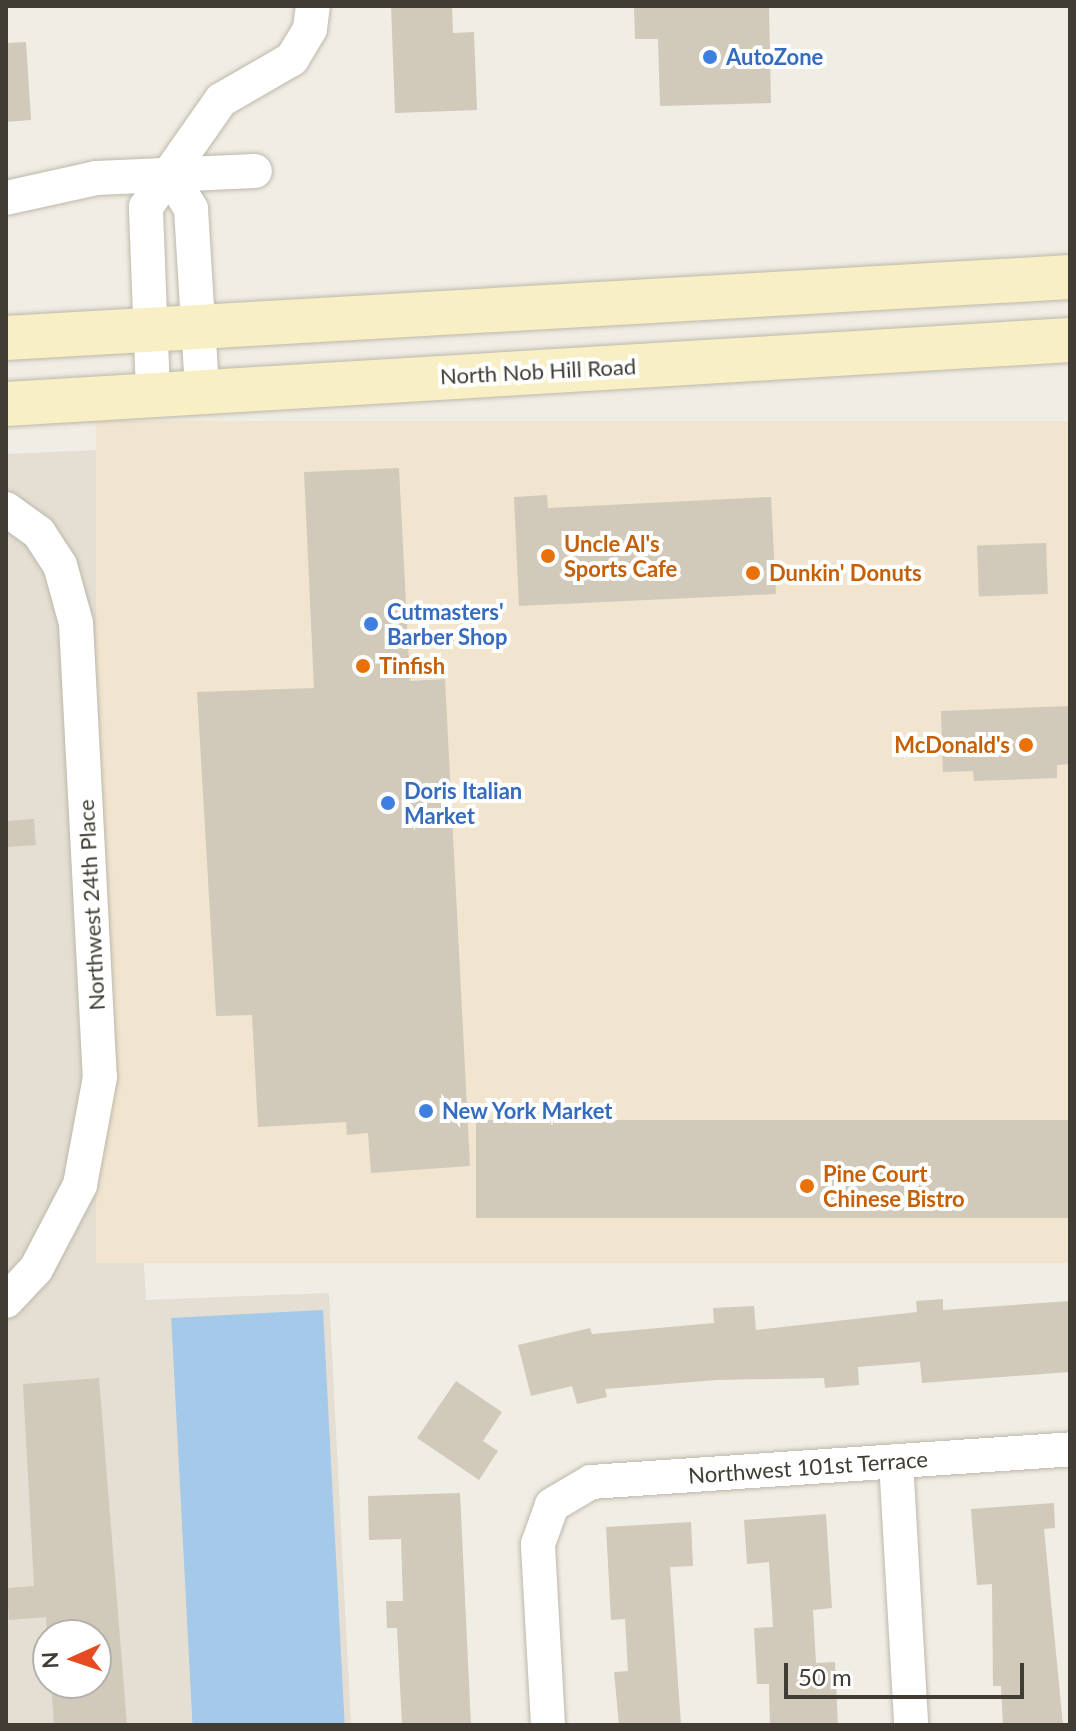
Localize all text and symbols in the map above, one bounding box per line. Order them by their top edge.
place label: AutoZone [726,44,823,70]
marker: AutoZone [701,48,719,66]
street label: North Nob Hill Road [439,353,637,389]
place label: Uncle Al's Sports Cafe [564,530,677,582]
marker: Uncle Al's Sports Cafe [539,547,557,565]
place label: Dunkin' Donuts [769,560,922,586]
marker: Dunkin' Donuts [744,564,762,582]
place label: Cutmasters' Barber Shop [387,598,508,650]
marker: Cutmasters' Barber Shop [362,615,380,633]
place label: Tinfish [379,653,445,679]
marker: Tinfish [354,657,372,675]
place label: McDonald's [894,732,1010,758]
marker: McDonald's [1017,736,1035,754]
place label: Doris Italian Market [404,777,522,828]
marker: Doris Italian Market [379,794,397,812]
street label: Northwest 24th Place [72,799,110,1011]
place label: New York Market [442,1098,614,1124]
marker: New York Market [417,1102,435,1120]
place label: Pine Court Chinese Bistro [823,1160,965,1212]
marker: Pine Court Chinese Bistro [798,1177,816,1195]
street label: Northwest 101st Terrace [687,1445,929,1489]
north arrow [32,1619,112,1699]
scale bar [788,1647,1028,1697]
text: N [36,1651,63,1669]
text: 50 m [798,1662,852,1691]

